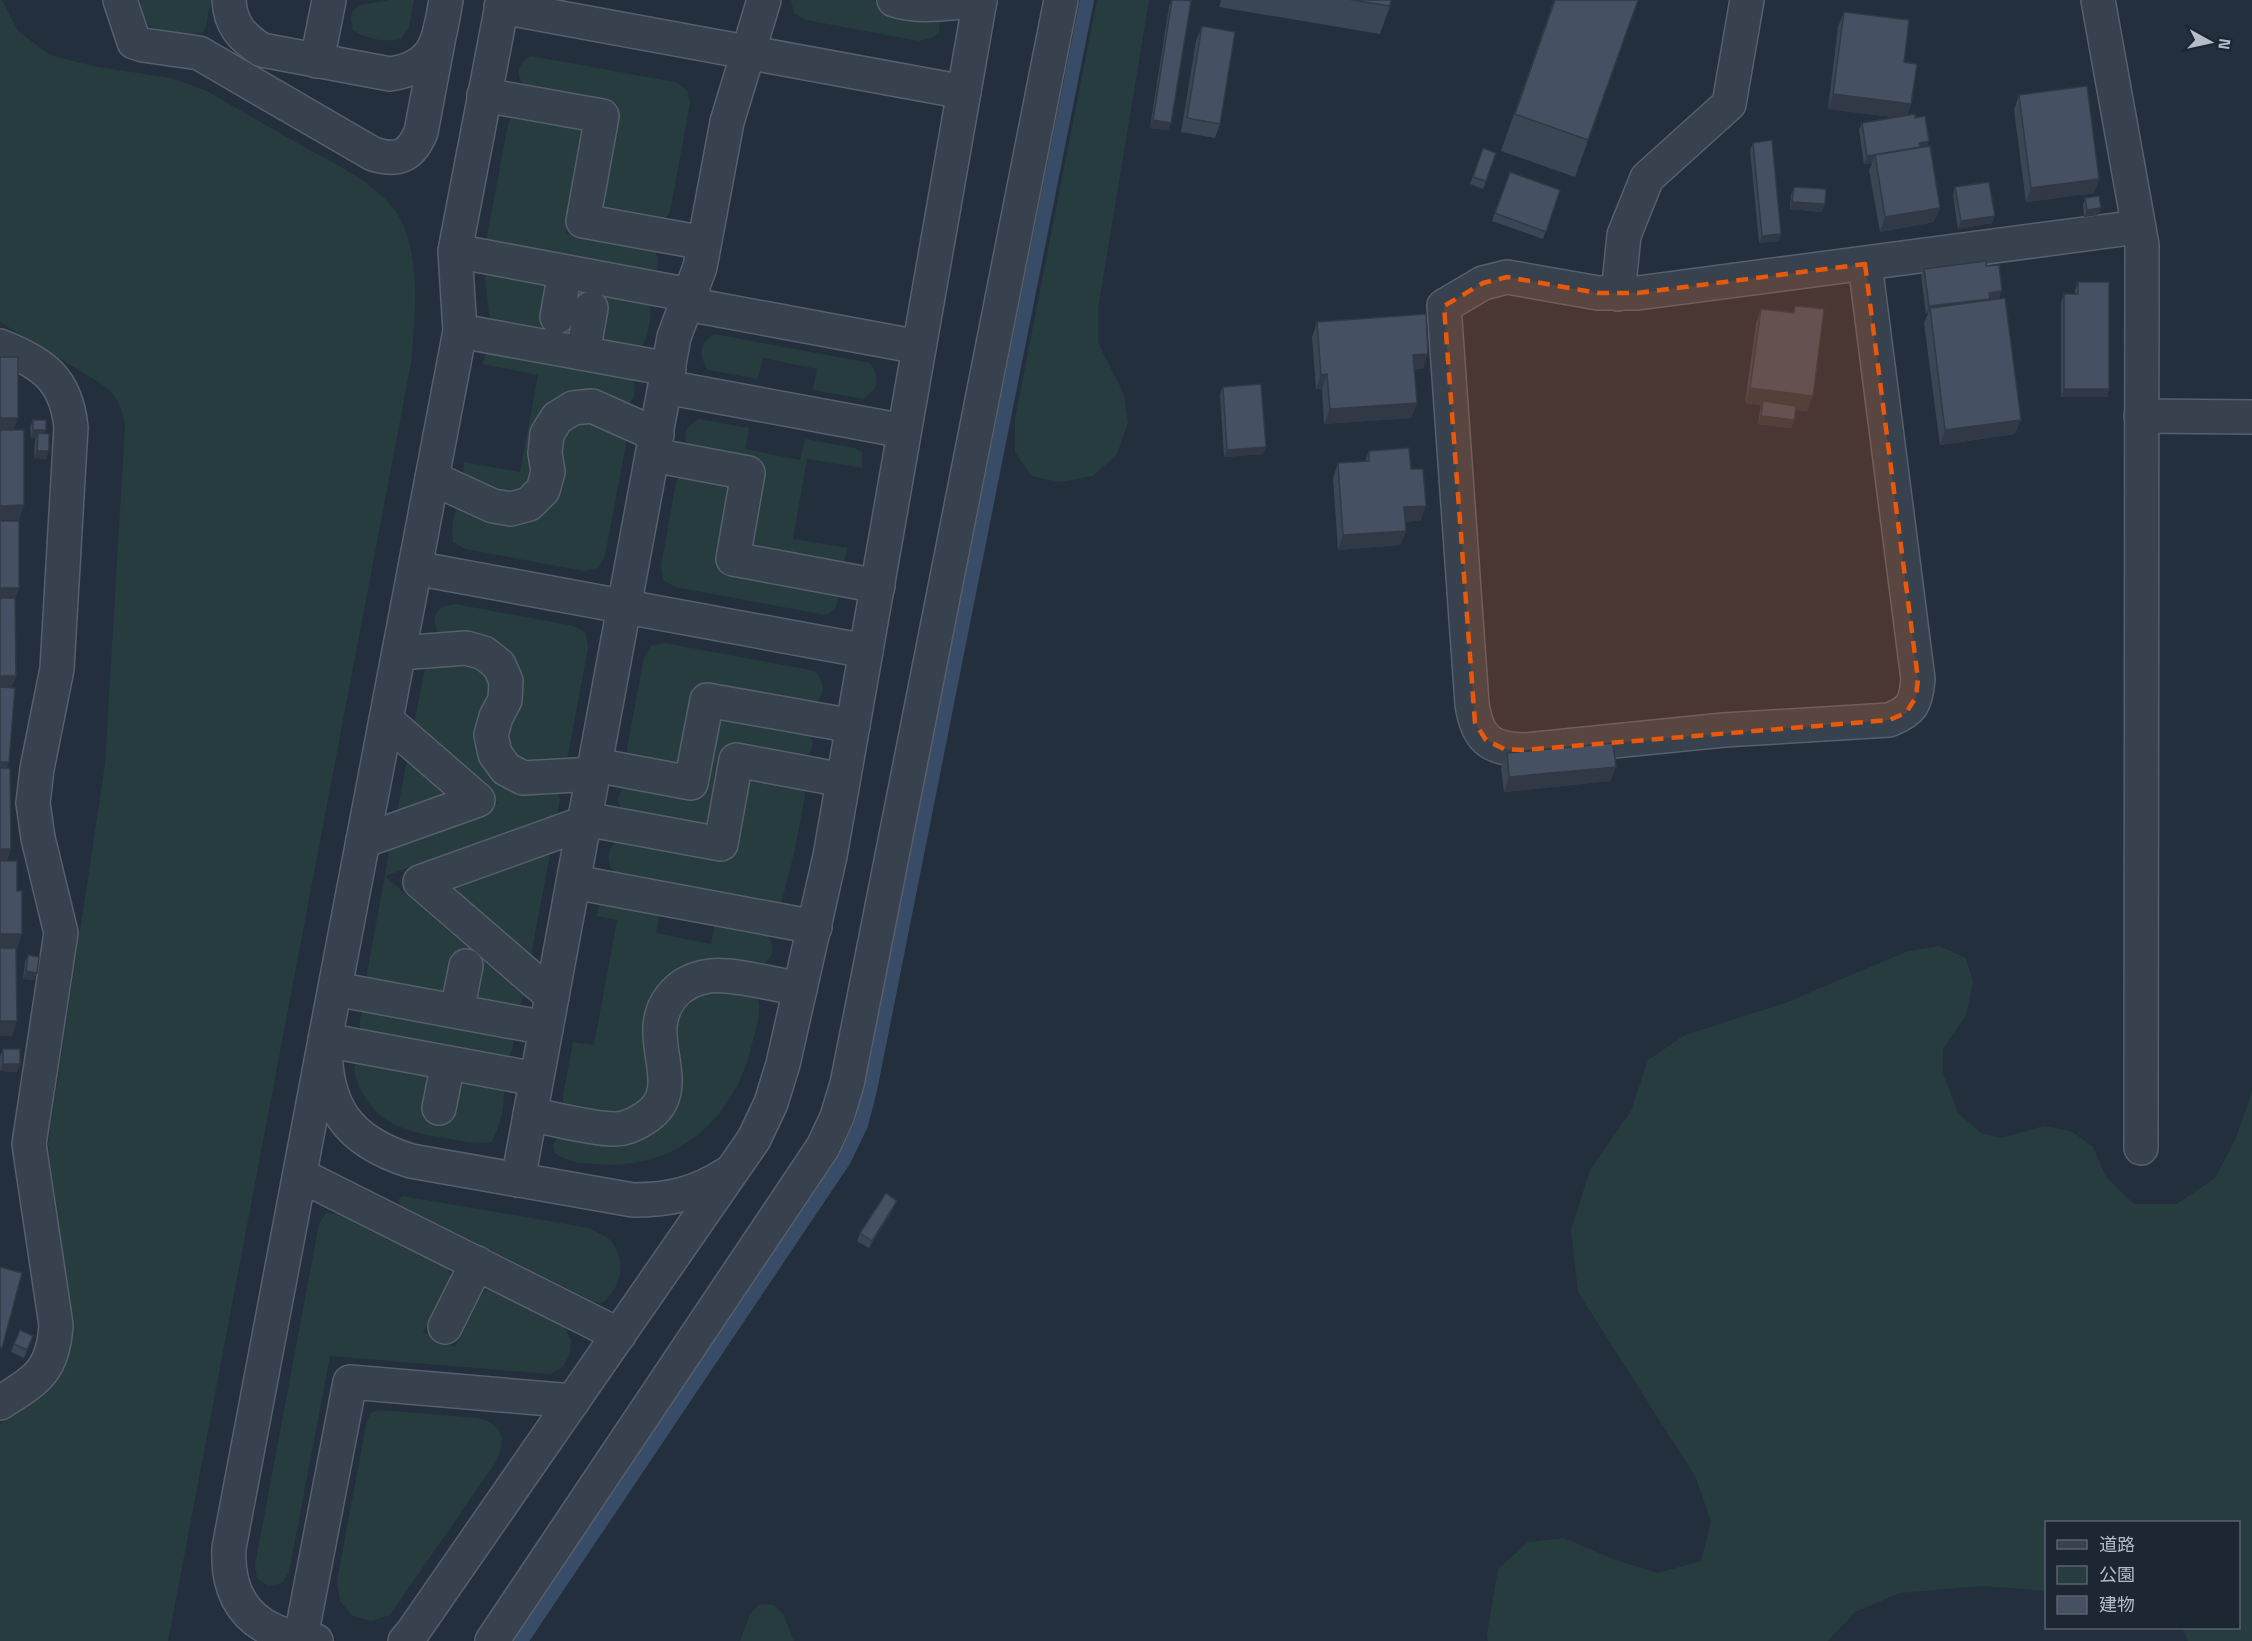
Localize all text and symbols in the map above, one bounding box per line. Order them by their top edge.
north arrow [2180,12,2240,72]
text: N [2212,37,2238,51]
legend [2045,1521,2240,1629]
text: 道路 [2099,1531,2135,1558]
text: 公園 [2099,1561,2135,1588]
text: 建物 [2099,1591,2135,1618]

